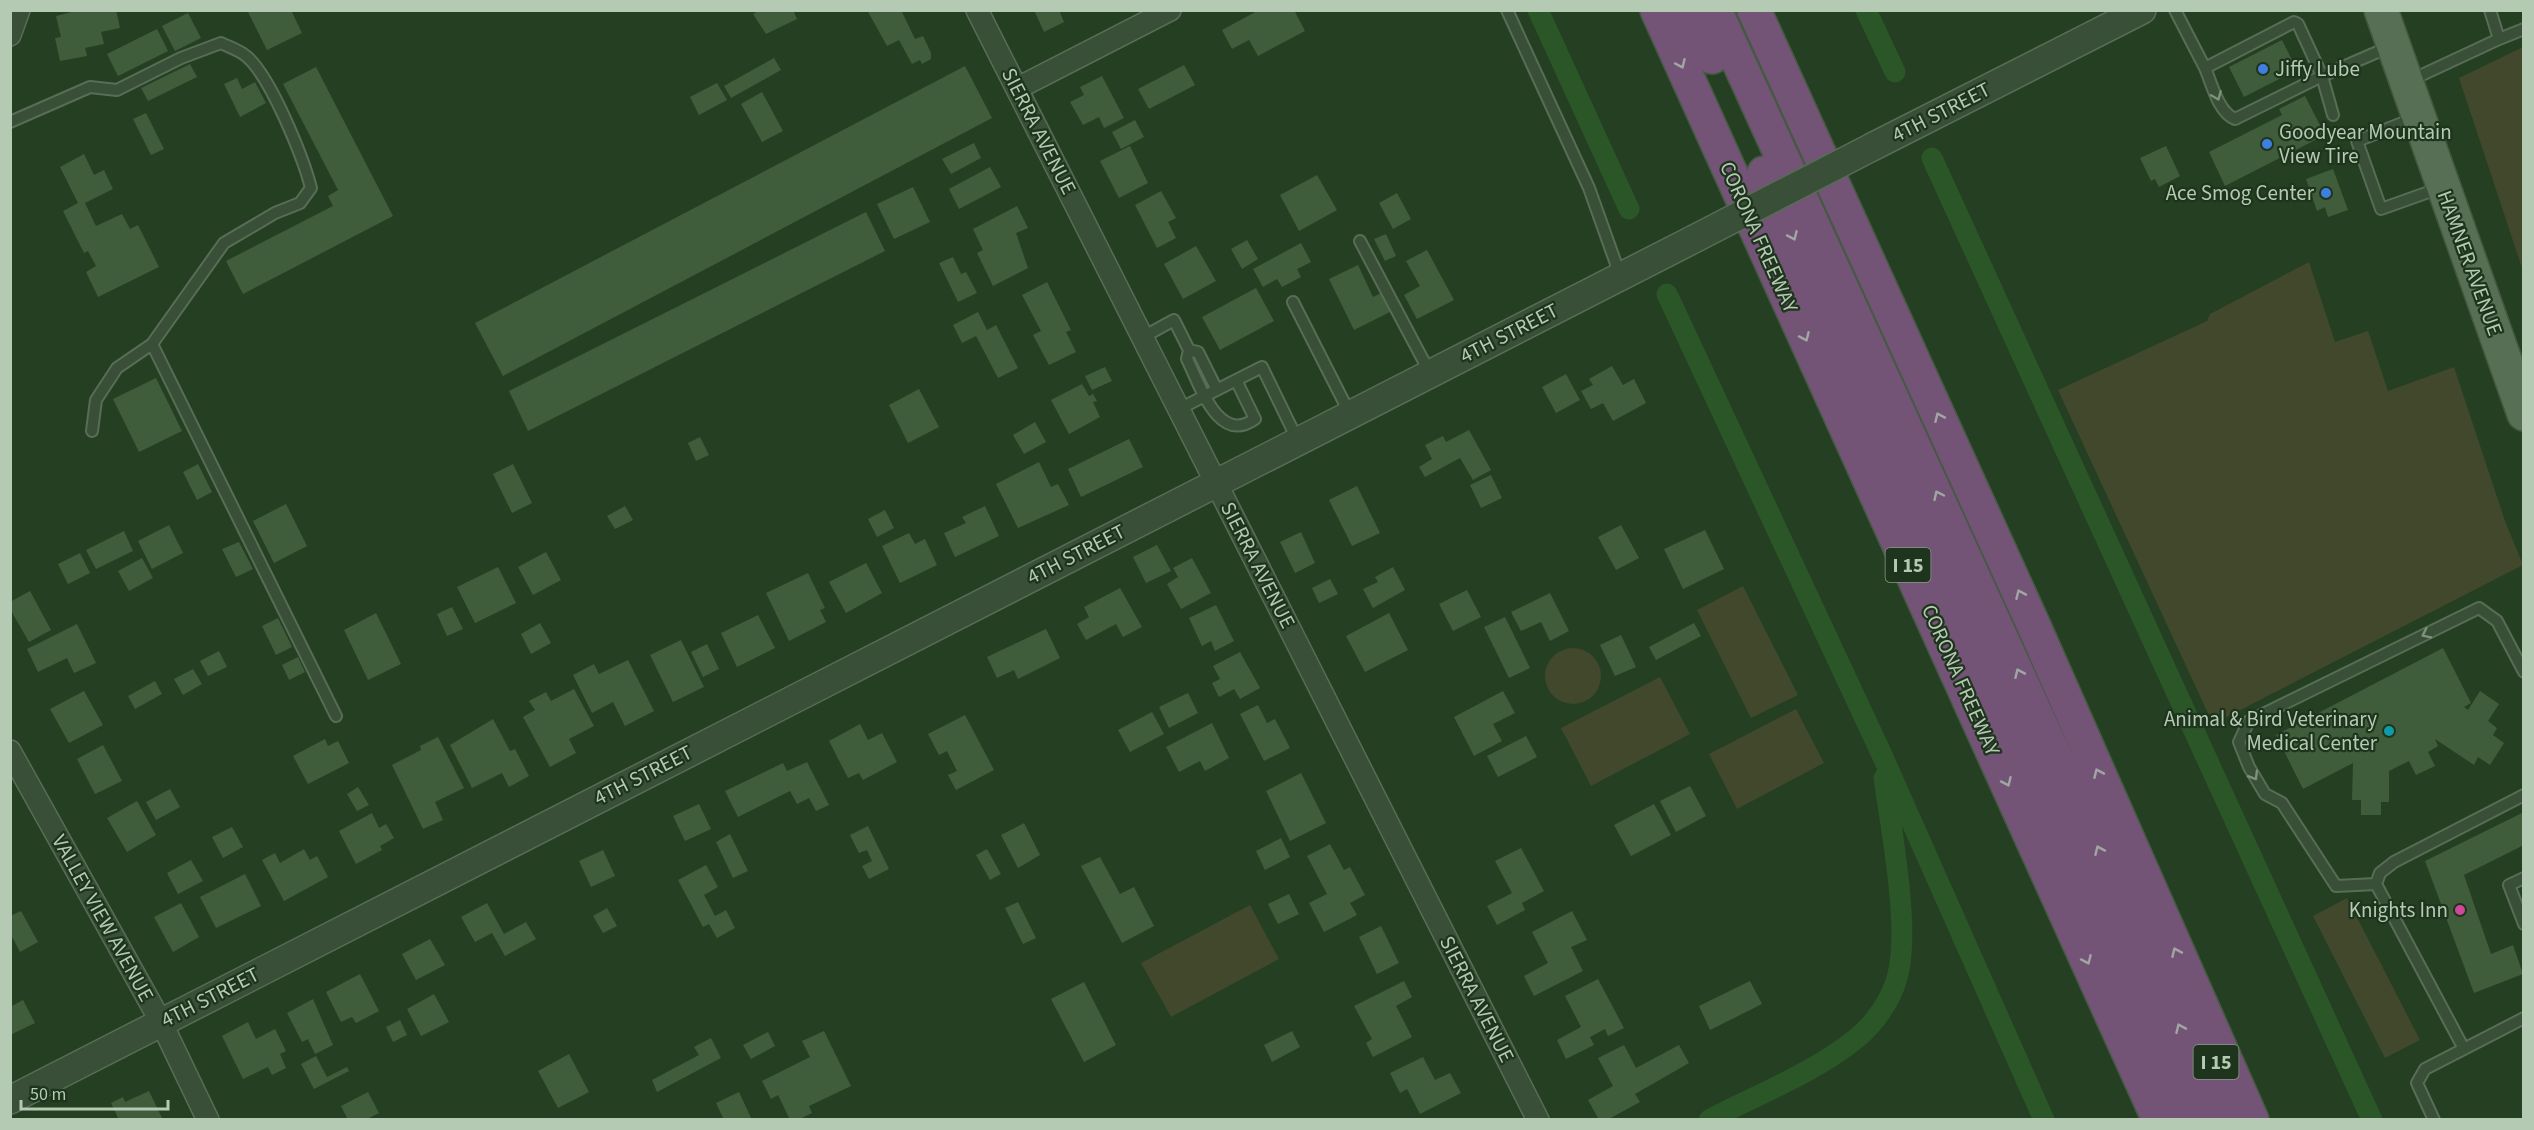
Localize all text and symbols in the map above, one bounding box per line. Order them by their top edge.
place label: Jiffy Lube [2275,54,2360,84]
one-way arrow [1673,57,1685,68]
marker: Jiffy Lube [2256,62,2270,76]
street label: SIERRA AVENUE [994,63,1084,199]
street label: 4TH STREET [1887,74,1995,150]
one-way arrow [2210,90,2222,101]
place label: Goodyear Mountain View Tire [2279,117,2452,171]
marker: Goodyear Mountain View Tire [2260,137,2274,151]
street label: CORONA FREEWAY [1712,157,1806,318]
place label: Ace Smog Center [2166,178,2315,208]
marker: Ace Smog Center [2319,186,2333,200]
street label: HAMNER AVENUE [2430,186,2510,340]
one-way arrow [1785,229,1797,240]
street label: 4TH STREET [1455,295,1563,371]
one-way arrow [1798,330,1810,341]
one-way arrow [1934,412,1946,423]
one-way arrow [1933,491,1945,502]
street label: SIERRA AVENUE [1213,497,1303,633]
street label: 4TH STREET [1022,516,1130,592]
road number: I 15 [1886,548,1930,582]
one-way arrow [2015,590,2027,601]
street label: CORONA FREEWAY [1914,600,2008,761]
one-way arrow [2421,626,2432,638]
one-way arrow [2014,668,2026,679]
place label: Animal & Bird Veterinary Medical Center [2164,704,2378,758]
marker: Animal & Bird Veterinary Medical Center [2382,724,2396,738]
street label: 4TH STREET [589,737,697,813]
one-way arrow [2093,768,2105,779]
one-way arrow [2247,770,2259,780]
one-way arrow [2000,776,2012,787]
street label: VALLEY VIEW AVENUE [45,829,161,1007]
one-way arrow [2094,846,2106,857]
place label: Knights Inn [2349,895,2448,925]
marker: Knights Inn [2453,903,2467,917]
street label: SIERRA AVENUE [1432,931,1522,1067]
one-way arrow [2171,947,2183,958]
one-way arrow [2080,953,2092,964]
street label: 4TH STREET [156,959,264,1035]
one-way arrow [2175,1023,2187,1034]
road number: I 15 [2194,1045,2238,1079]
scale bar [21,1073,168,1111]
text: 50 m [30,1082,66,1107]

